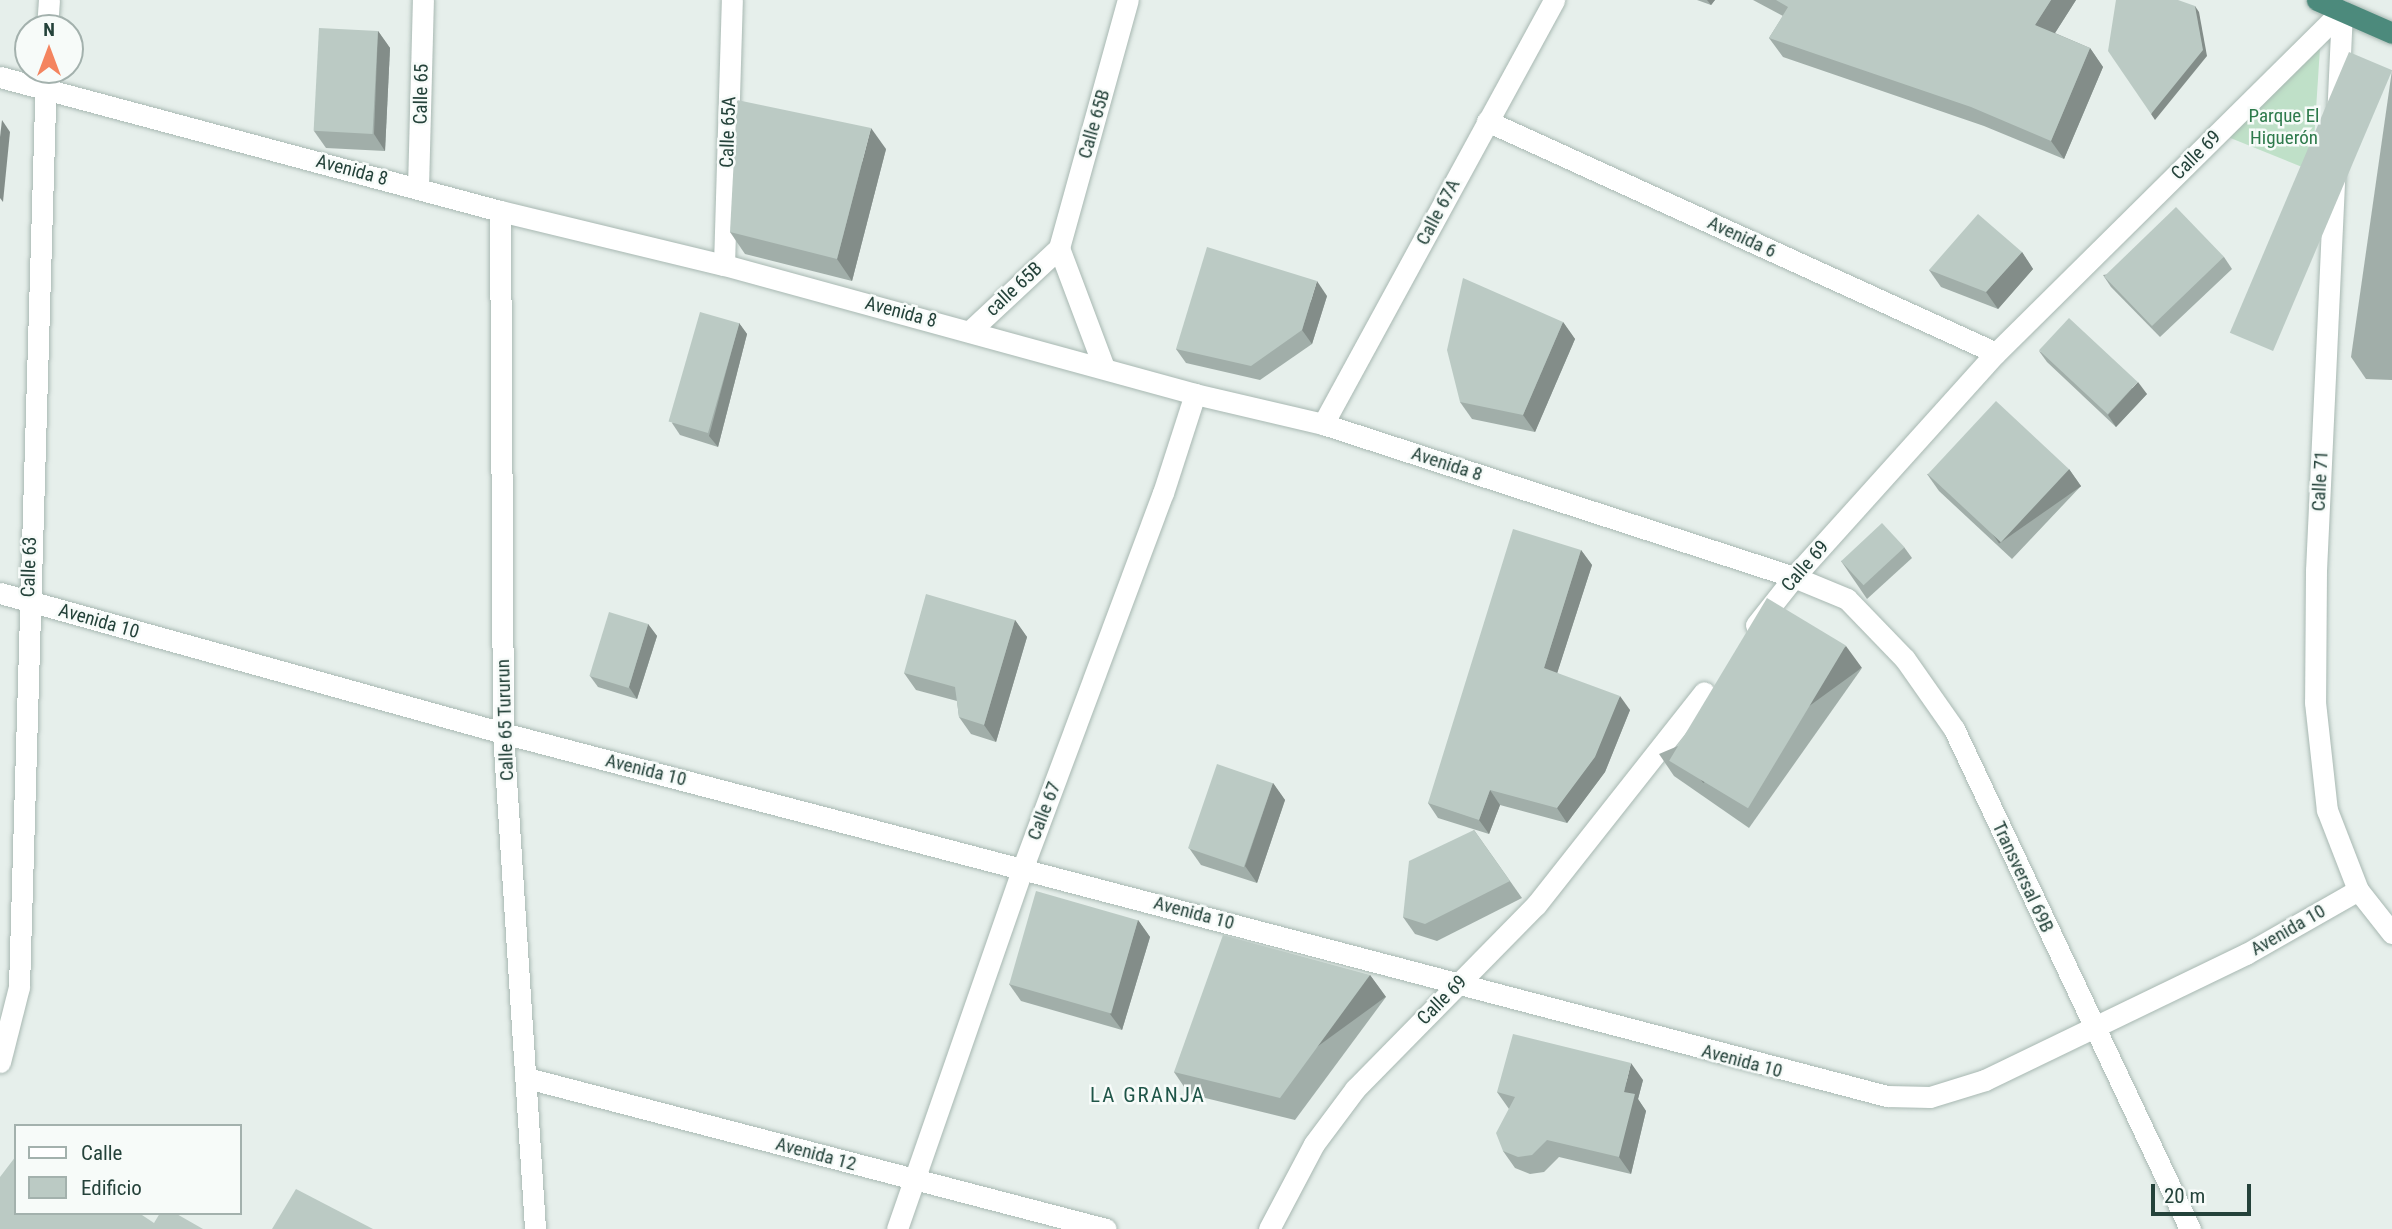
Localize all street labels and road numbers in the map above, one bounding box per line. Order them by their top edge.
street label: Calle 65 [409,63,433,125]
street label: Calle 65B [1073,87,1115,161]
street label: Calle 65A [715,96,741,168]
street label: Calle 69 [2167,126,2225,184]
street label: Avenida 8 [314,150,390,190]
street label: Calle 67A [1411,175,1465,249]
street label: Avenida 6 [1704,211,1780,263]
street label: calle 65B [981,257,1047,321]
street label: Avenida 8 [863,292,939,332]
street label: Avenida 8 [1409,442,1485,486]
street label: Calle 71 [2307,450,2333,512]
street label: Calle 63 [17,536,41,598]
street label: Calle 69 [1777,536,1833,596]
street label: Avenida 10 [56,599,142,643]
street label: Calle 65 Tururun [491,658,519,782]
street label: Avenida 10 [603,749,689,791]
street label: Calle 67 [1022,779,1066,843]
street label: Transversal 69B [1987,818,2059,936]
street label: Avenida 10 [1151,891,1237,935]
street label: Avenida 10 [2247,899,2329,961]
street label: Calle 69 [1413,971,1471,1029]
street label: Avenida 10 [1699,1039,1785,1083]
street label: Avenida 12 [773,1132,859,1176]

